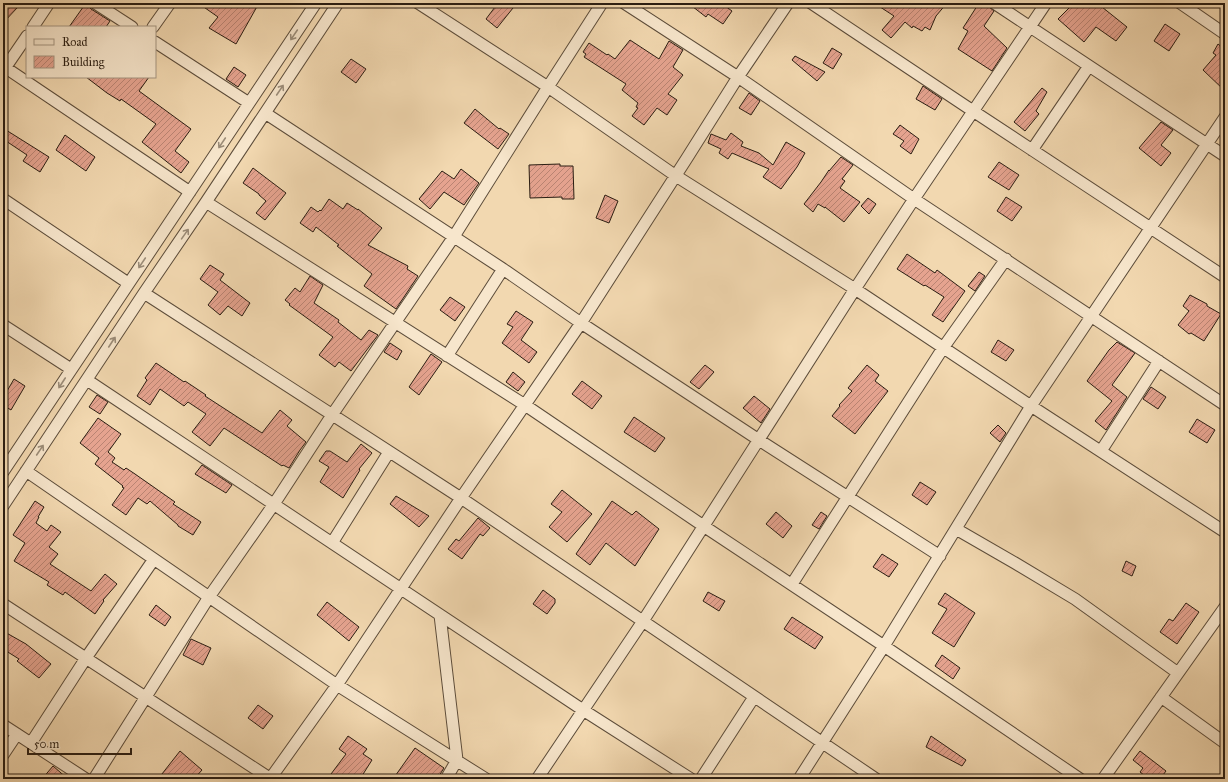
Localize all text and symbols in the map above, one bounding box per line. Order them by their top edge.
legend [26,26,156,78]
one-way arrow [290,30,298,41]
text: Road [62,35,88,49]
text: Building [62,55,105,70]
one-way arrow [276,85,284,96]
one-way arrow [218,138,226,149]
one-way arrow [181,228,189,239]
one-way arrow [138,257,146,268]
one-way arrow [108,336,116,347]
one-way arrow [58,377,66,388]
one-way arrow [36,445,44,456]
scale bar [28,730,131,756]
text: 50 m [34,737,59,751]

